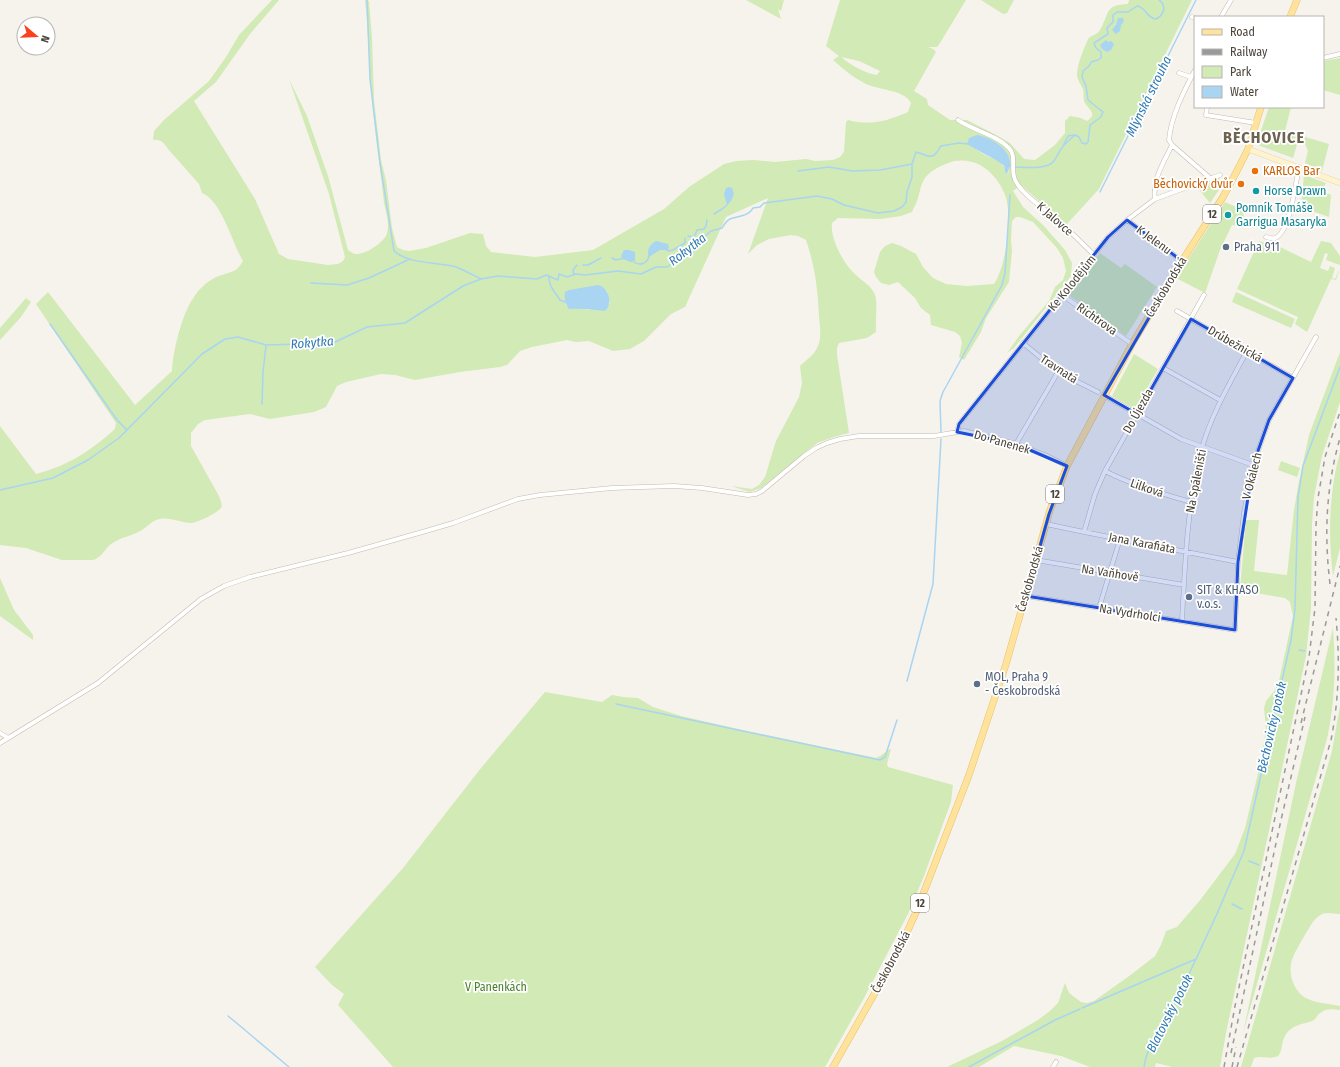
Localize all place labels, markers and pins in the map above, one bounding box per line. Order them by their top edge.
place label: KARLOS Bar [1263,164,1321,178]
marker: KARLOS Bar [1250,166,1260,176]
place label: Běchovický dvůr [1153,177,1234,191]
marker: Běchovický dvůr [1236,179,1246,189]
place label: Horse Drawn [1264,184,1326,198]
marker: Horse Drawn [1251,186,1261,196]
place label: Pomník Tomáše Garrigua Masaryka [1236,201,1327,229]
marker: Pomník Tomáše Garrigua Masaryka [1223,210,1233,220]
place label: Praha 911 [1234,240,1280,254]
marker: Praha 911 [1221,242,1231,252]
place label: SIT & KHASO v.o.s. [1197,583,1259,611]
marker: SIT & KHASO v.o.s. [1184,592,1194,602]
place label: MOL, Praha 9 - Českobrodská [985,670,1060,698]
marker: MOL, Praha 9 - Českobrodská [972,679,982,689]

